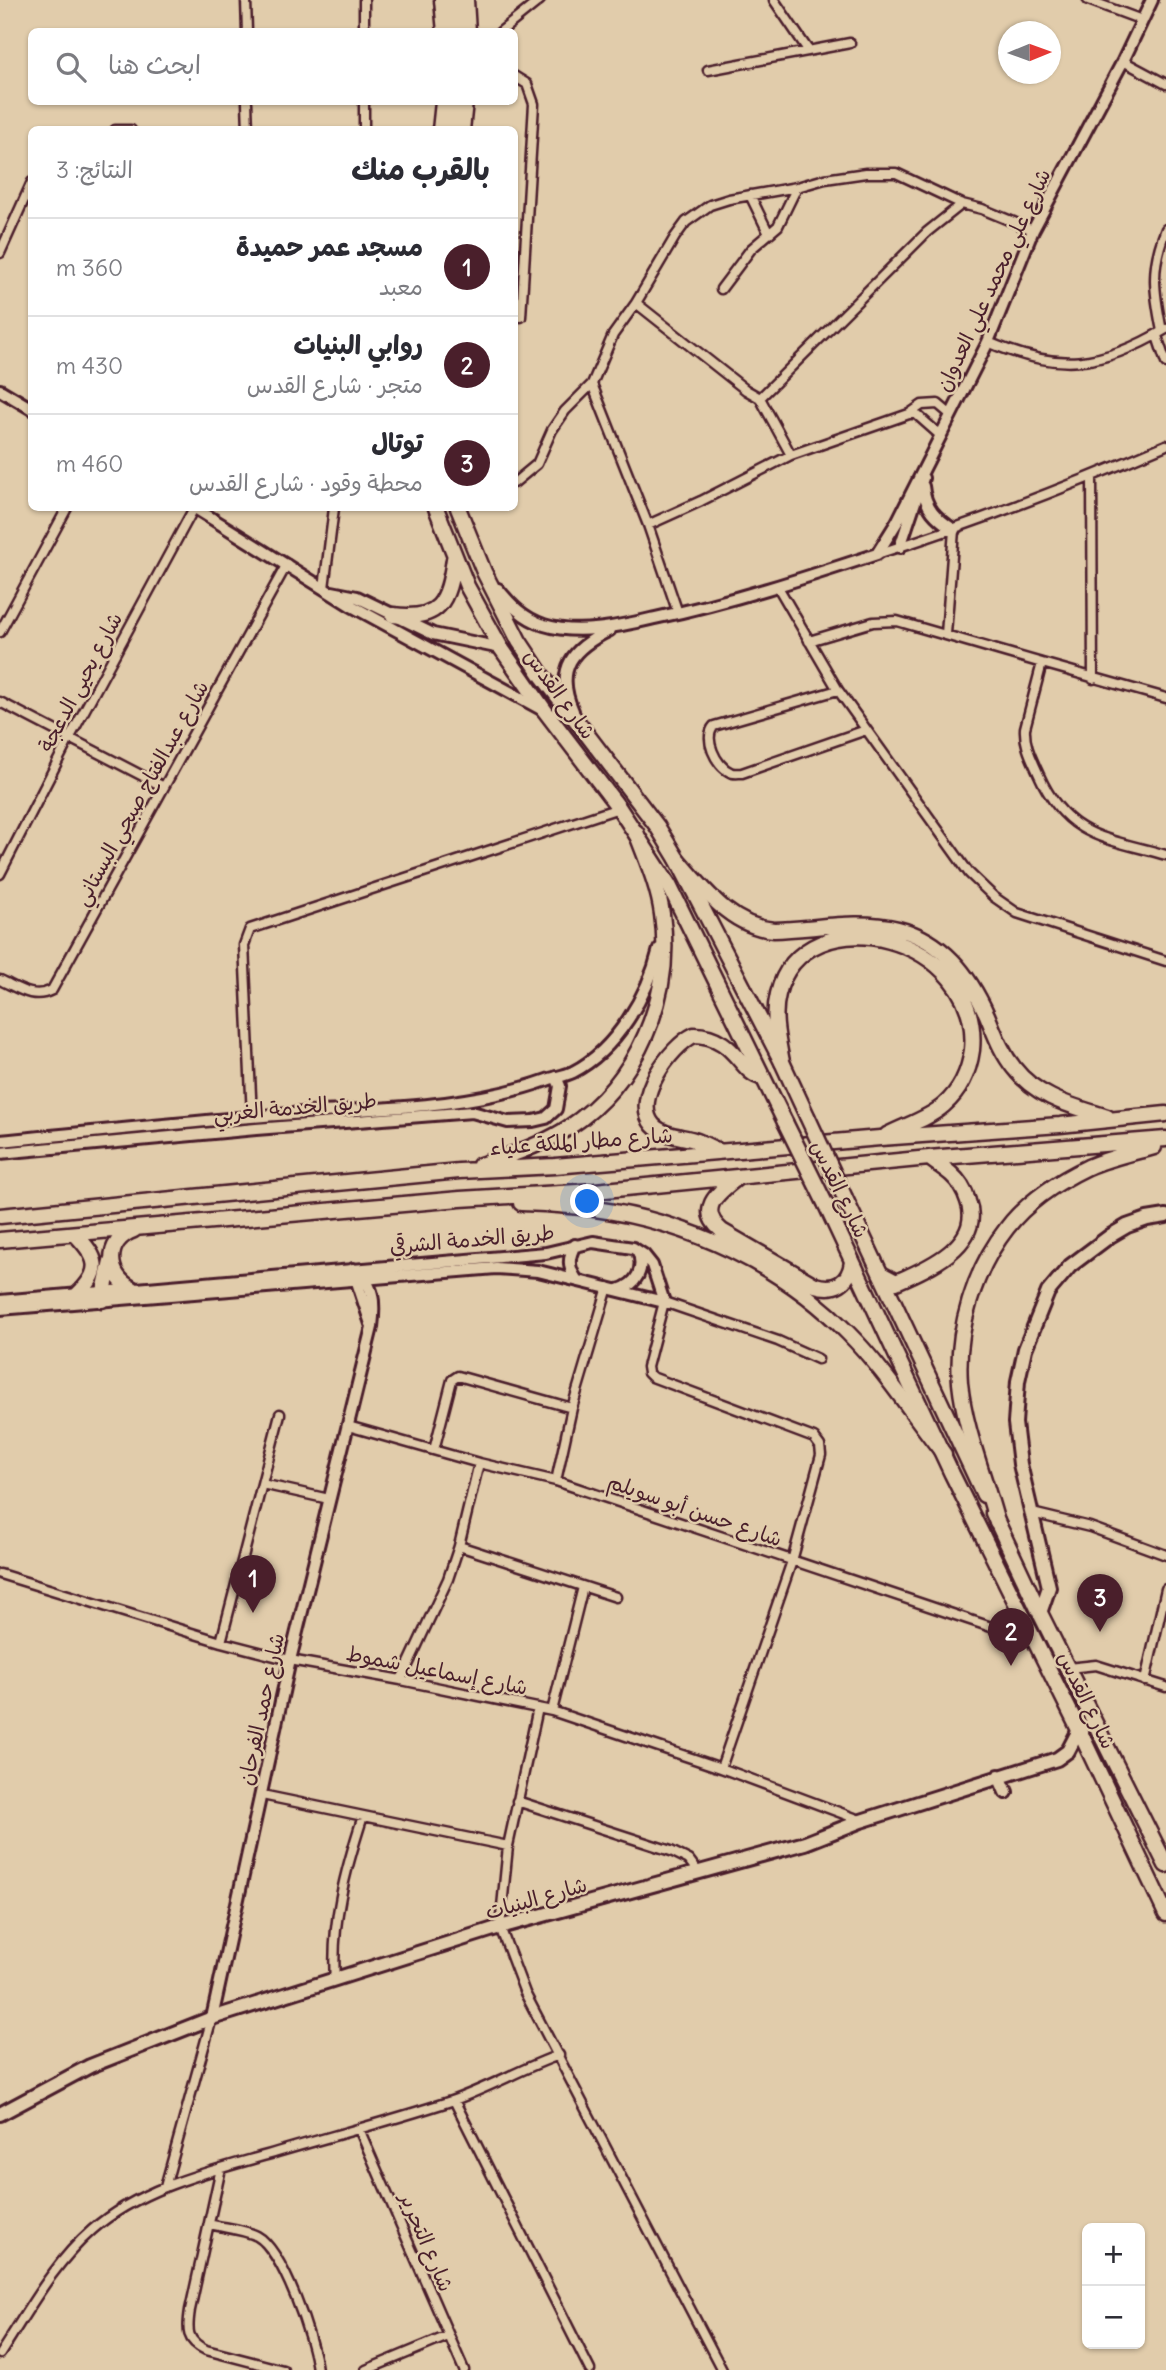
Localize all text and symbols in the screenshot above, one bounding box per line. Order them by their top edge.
north arrow [998,21,1061,84]
search box [28,28,518,105]
icon: search [52,48,90,86]
text: ابحث هنا [108,48,201,81]
text: بالقرب منك [351,150,490,188]
text: النتائج: 3 [56,155,133,184]
street label: شارع علي محمد علي العدوان [929,164,1062,398]
text: مسجد عمر حميدة [236,230,423,263]
text: 360 m [56,253,123,282]
text: 1 [462,253,472,282]
text: معبد [379,272,423,301]
text: روابي البنيات [294,328,423,361]
text: 430 m [56,351,123,380]
text: 2 [461,351,473,380]
text: متجر · شارع القدس [247,370,423,399]
text: توتال [371,426,423,459]
text: 460 m [56,449,123,478]
text: 3 [460,449,474,478]
text: محطة وقود · شارع القدس [189,468,423,497]
street label: شارع يحيى الدعجة [32,608,130,757]
street label: شارع القدس [517,644,602,746]
street label: شارع عبدالفتاح صبحي البستاني [68,676,220,913]
street label: طريق الخدمة الغربي [212,1086,378,1134]
street label: شارع مطار الملكة علياء [488,1121,674,1163]
street label: شارع القدس [803,1136,875,1243]
your location [570,1184,604,1218]
street label: طريق الخدمة الشرقي [388,1218,556,1262]
street label: شارع حسن أبو سويلم [603,1467,786,1555]
pin: 1 [230,1555,276,1613]
pin: 3 [1077,1574,1123,1632]
pin: 2 [988,1608,1034,1666]
street label: شارع حمد الفرحان [232,1630,292,1788]
street label: شارع إسماعيل شموط [344,1639,530,1703]
street label: شارع القدس [1050,1647,1122,1754]
street label: شارع البنيات [482,1871,591,1927]
street label: شارع التحرير [391,2187,460,2296]
map controls [1082,2223,1145,2349]
button: + [1082,2223,1145,2286]
button: − [1082,2286,1145,2349]

